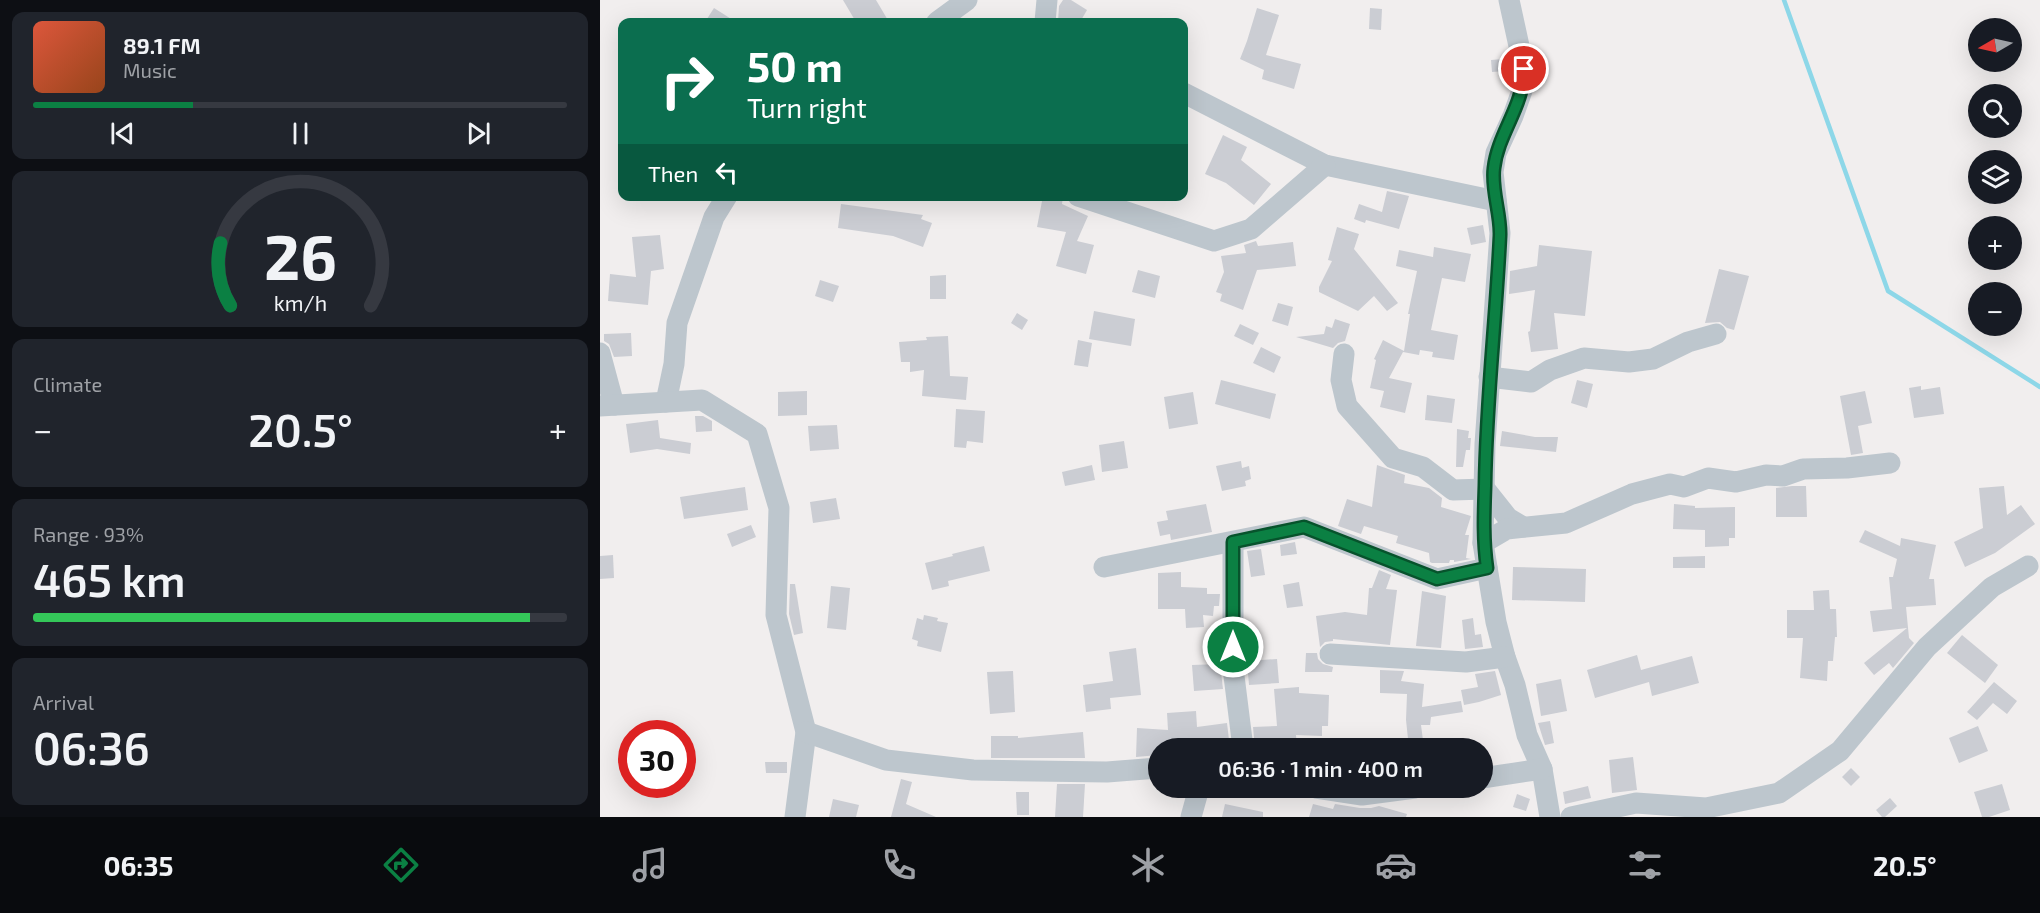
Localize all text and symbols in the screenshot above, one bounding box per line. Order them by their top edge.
north arrow [1968,18,2022,72]
map controls [1968,18,2022,336]
text: 89.1 FM [123,32,201,58]
text: 50 m [747,40,843,90]
icon: right [648,42,726,120]
pin [1498,43,1549,94]
icon: arrive [1507,52,1540,85]
text: Music [123,58,177,82]
button: search [1968,84,2022,138]
text: Turn right [747,91,867,123]
icon: previous [106,117,139,150]
icon: pause [284,117,317,150]
icon: next [462,117,495,150]
button: layers [1968,150,2022,204]
icon: left [710,156,743,189]
text: Then [648,160,698,186]
button: + [1968,216,2022,270]
text: 26 [263,218,337,293]
button: − [1968,282,2022,336]
text: km/h [273,291,327,316]
text: Climate [33,372,102,396]
text: 20.5° [248,402,353,456]
text: − [33,409,52,449]
text: + [549,409,567,449]
text: Range · 93% [33,522,144,546]
text: 465 km [33,552,186,606]
position arrow [1201,615,1265,679]
text: Arrival [33,690,94,714]
text: 06:36 [33,720,150,774]
speed limit sign: 30 [618,720,696,798]
text: 06:36 · 1 min · 400 m [1218,755,1423,781]
icon: directions [380,844,422,886]
icon: music [629,844,671,886]
icon: phone [878,844,920,886]
icon: climate [1127,844,1169,886]
icon: car [1375,844,1417,886]
icon: filters [1624,844,1666,886]
text: 06:35 [103,849,174,881]
text: 20.5° [1873,849,1937,881]

